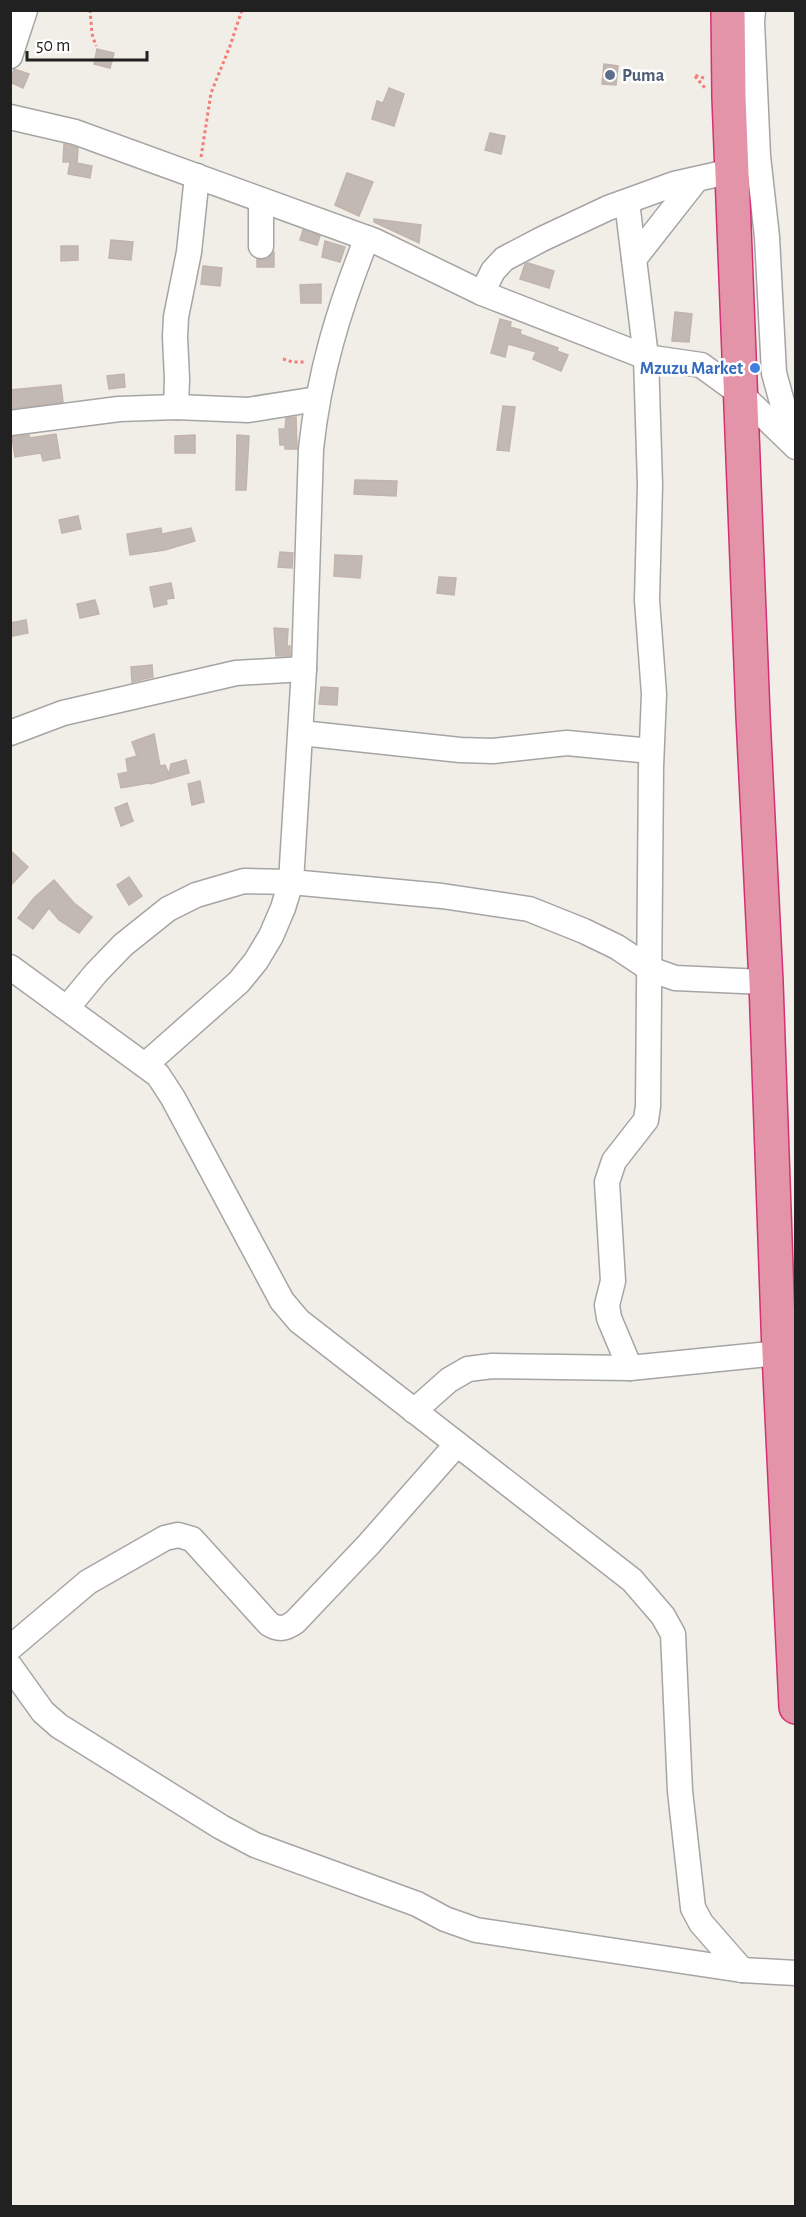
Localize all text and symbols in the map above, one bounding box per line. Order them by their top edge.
scale bar [27,24,147,62]
text: 50 m [36,37,70,55]
place label: Puma [622,67,665,85]
marker: Puma [603,68,617,82]
place label: Mzuzu Market [640,360,743,378]
marker: Mzuzu Market [748,361,762,375]

